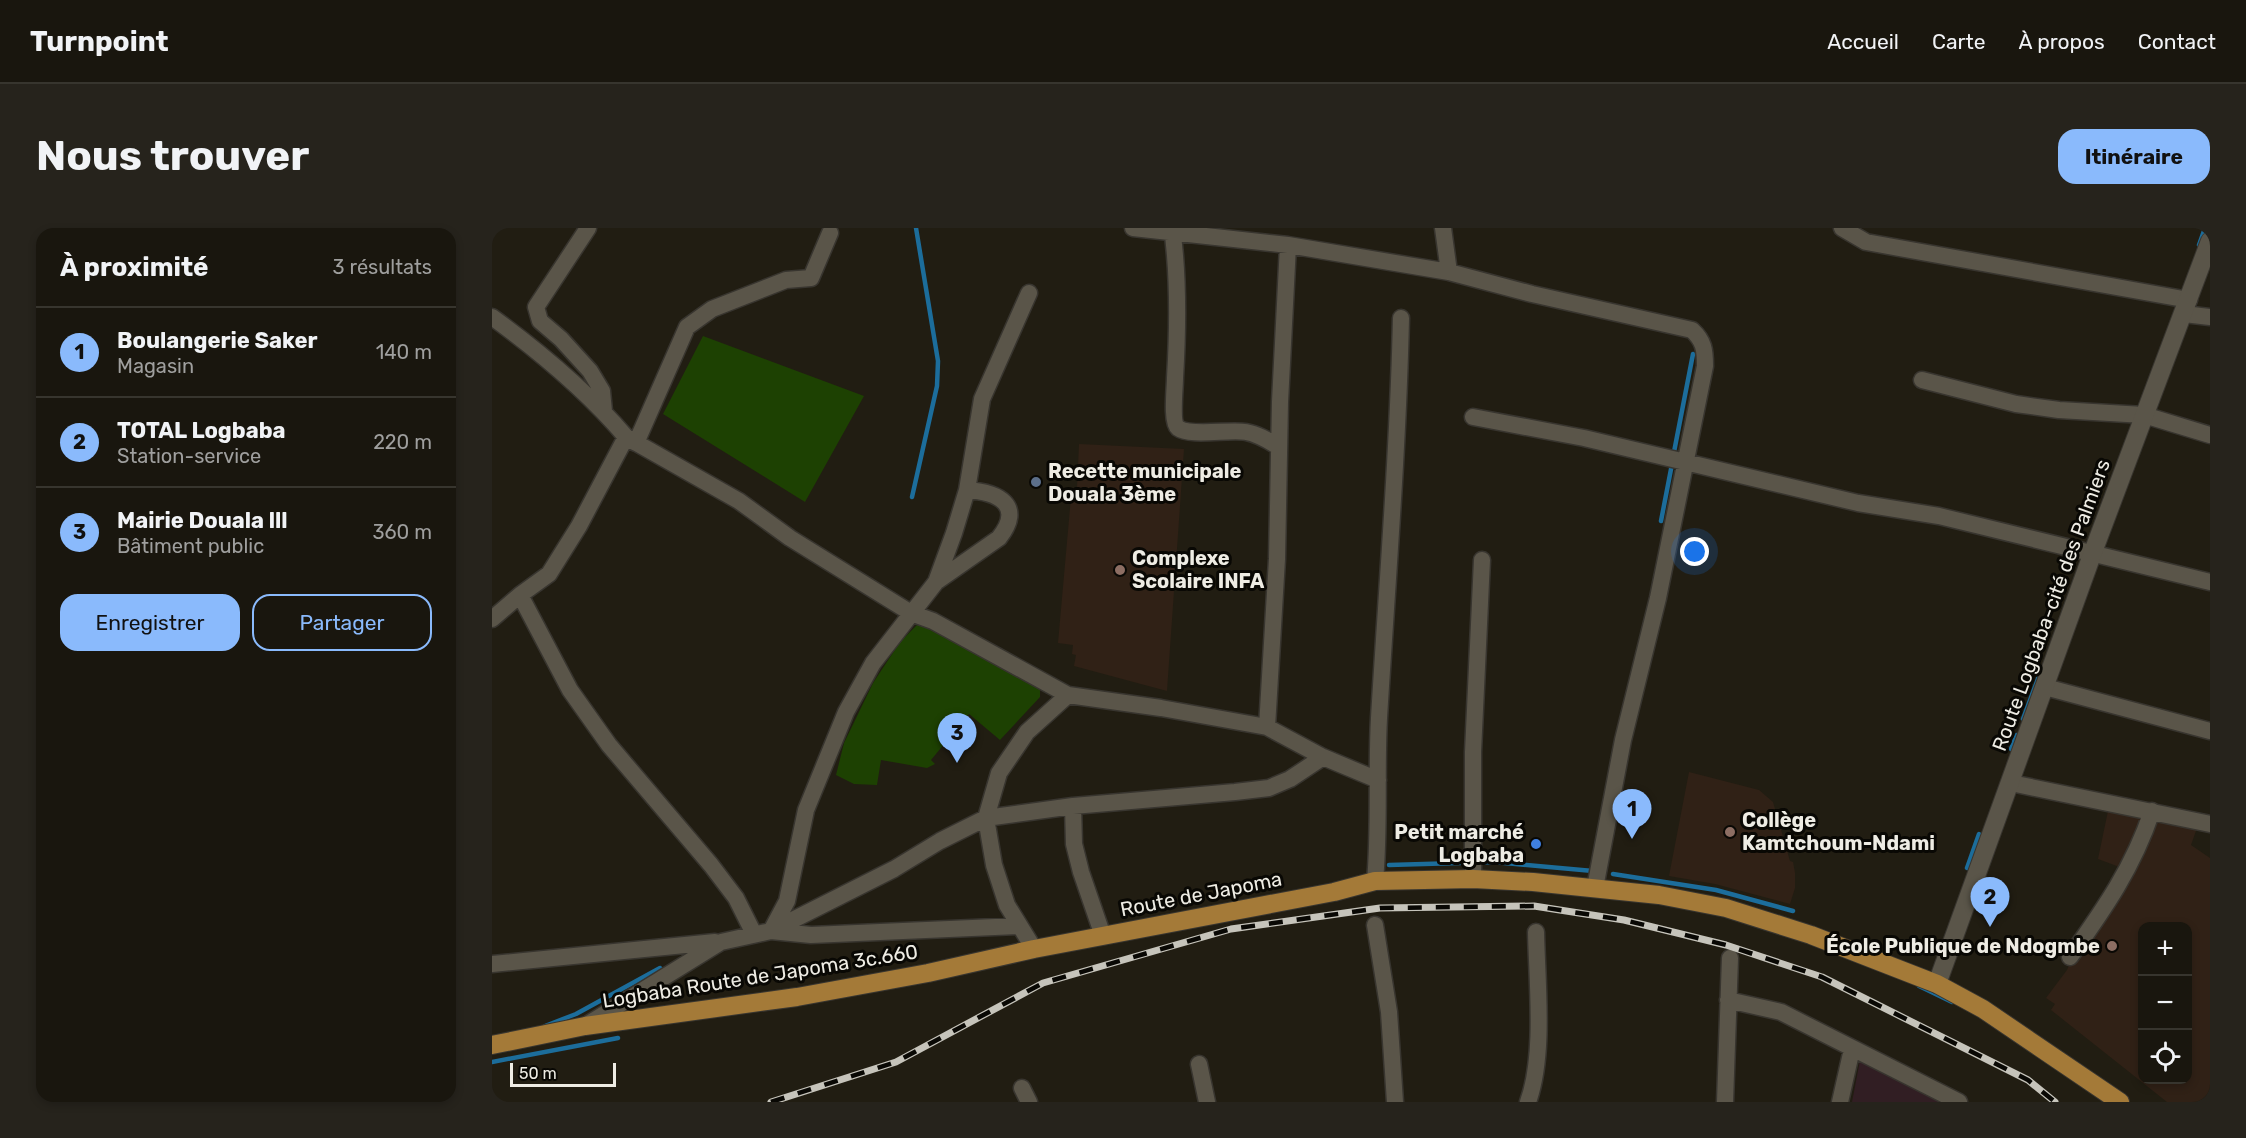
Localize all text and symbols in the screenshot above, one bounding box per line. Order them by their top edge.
text: Turnpoint [30,25,169,58]
text: Accueil [1827,29,1899,54]
text: Carte [1932,29,1985,54]
text: À propos [2018,29,2105,54]
text: Contact [2138,29,2216,54]
button: Itinéraire [2058,129,2210,184]
text: Nous trouver [36,131,309,181]
text: À proximité [60,252,209,283]
text: 3 résultats [333,255,432,279]
text: Boulangerie Saker [117,327,317,354]
text: 1 [75,340,84,364]
text: 140 m [376,340,432,364]
text: Magasin [117,354,194,378]
text: TOTAL Logbaba [117,417,286,444]
text: 2 [73,430,86,454]
text: 220 m [373,430,432,454]
text: Station-service [117,444,261,468]
street label: Route Logbaba-cité des Palmiers [1987,456,2115,754]
place label: Recette municipale Douala 3ème [1048,459,1241,506]
marker: Recette municipale Douala 3ème [1029,475,1043,489]
text: Mairie Douala lll [117,507,288,534]
text: 3 [73,520,86,544]
text: 360 m [373,520,432,544]
text: Bâtiment public [117,534,264,558]
your location [1680,537,1709,566]
place label: Complexe Scolaire INFA [1132,546,1265,593]
marker: Complexe Scolaire INFA [1113,563,1127,577]
button: Enregistrer [60,594,240,651]
button: Partager [252,594,432,651]
pin: 3 [938,714,976,763]
pin: 1 [1612,790,1652,839]
place label: Collège Kamtchoum-Ndami [1742,808,1935,855]
place label: Petit marché Logbaba [1394,820,1524,867]
marker: Collège Kamtchoum-Ndami [1723,825,1737,839]
marker: Petit marché Logbaba [1529,837,1543,851]
street label: Route de Japoma [1118,867,1284,921]
pin: 2 [1970,878,2010,927]
map controls [2138,922,2192,1084]
button: + [2138,922,2192,976]
place label: École Publique de Ndogmbe [1826,934,2100,958]
street label: Logbaba Route de Japoma 3c.660 [601,939,919,1013]
marker: École Publique de Ndogmbe [2105,939,2119,953]
button: − [2138,976,2192,1030]
button: locate [2138,1030,2192,1084]
scale bar [510,1060,616,1088]
text: 50 m [519,1064,557,1083]

